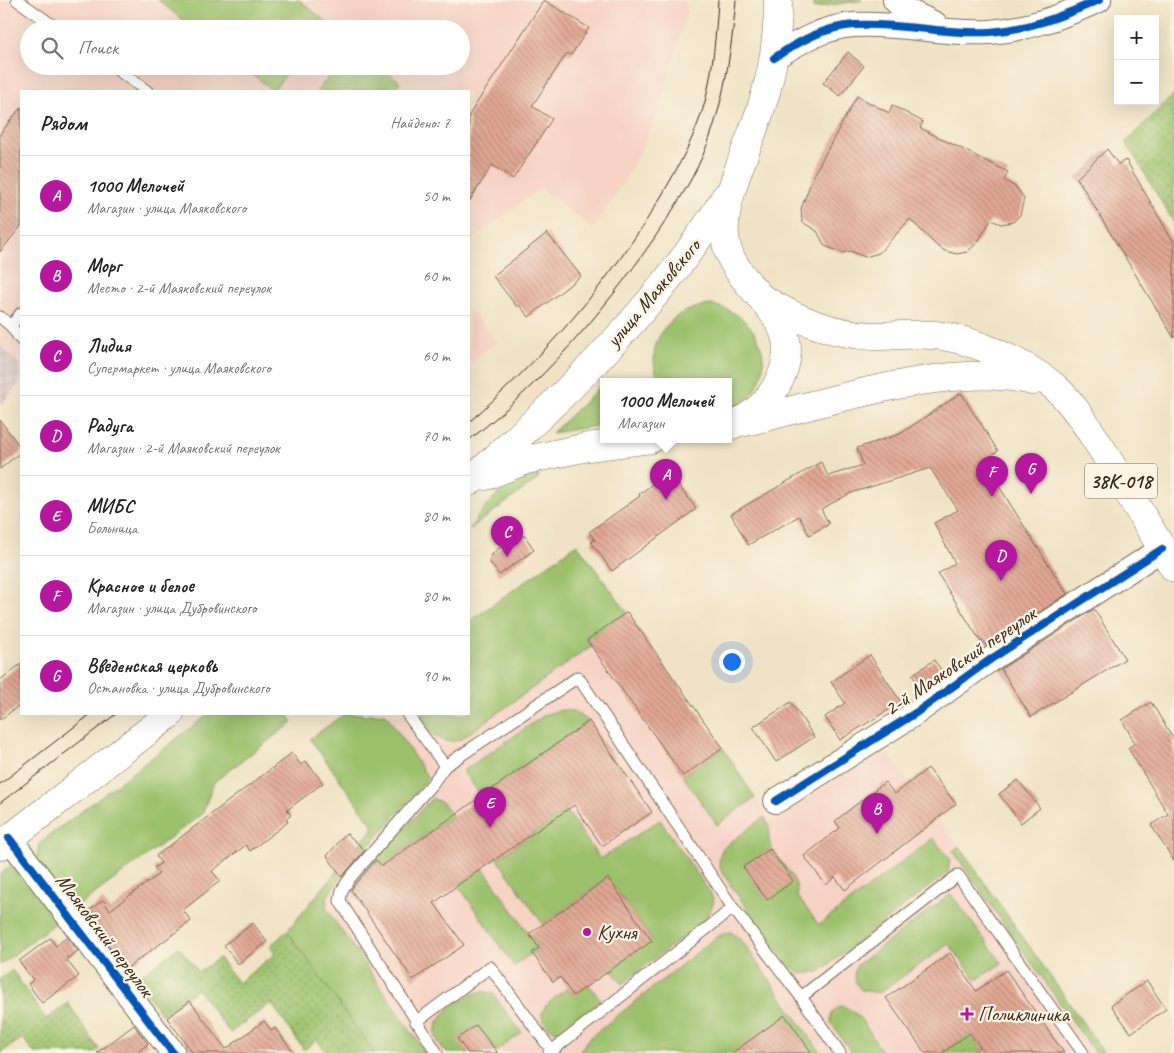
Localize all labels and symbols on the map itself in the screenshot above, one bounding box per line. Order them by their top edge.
street label: улица Маяковского [599,232,707,354]
pin: G [1015,453,1047,494]
pin: F [976,456,1008,497]
pin: A [650,459,682,500]
road number: 38К-018 [1085,464,1157,498]
pin: C [491,516,523,557]
pin: D [985,540,1017,581]
street label: 2-й Маяковский переулок [879,599,1043,721]
your location [719,649,745,675]
pin: E [474,787,506,828]
pin: B [861,793,893,834]
street label: Маяковский переулок [50,868,161,1004]
place label: Кухня [597,919,638,945]
marker: Кухня [581,926,593,938]
place label: Поликлиника [978,1001,1070,1027]
marker: Поликлиника [960,1007,974,1021]

